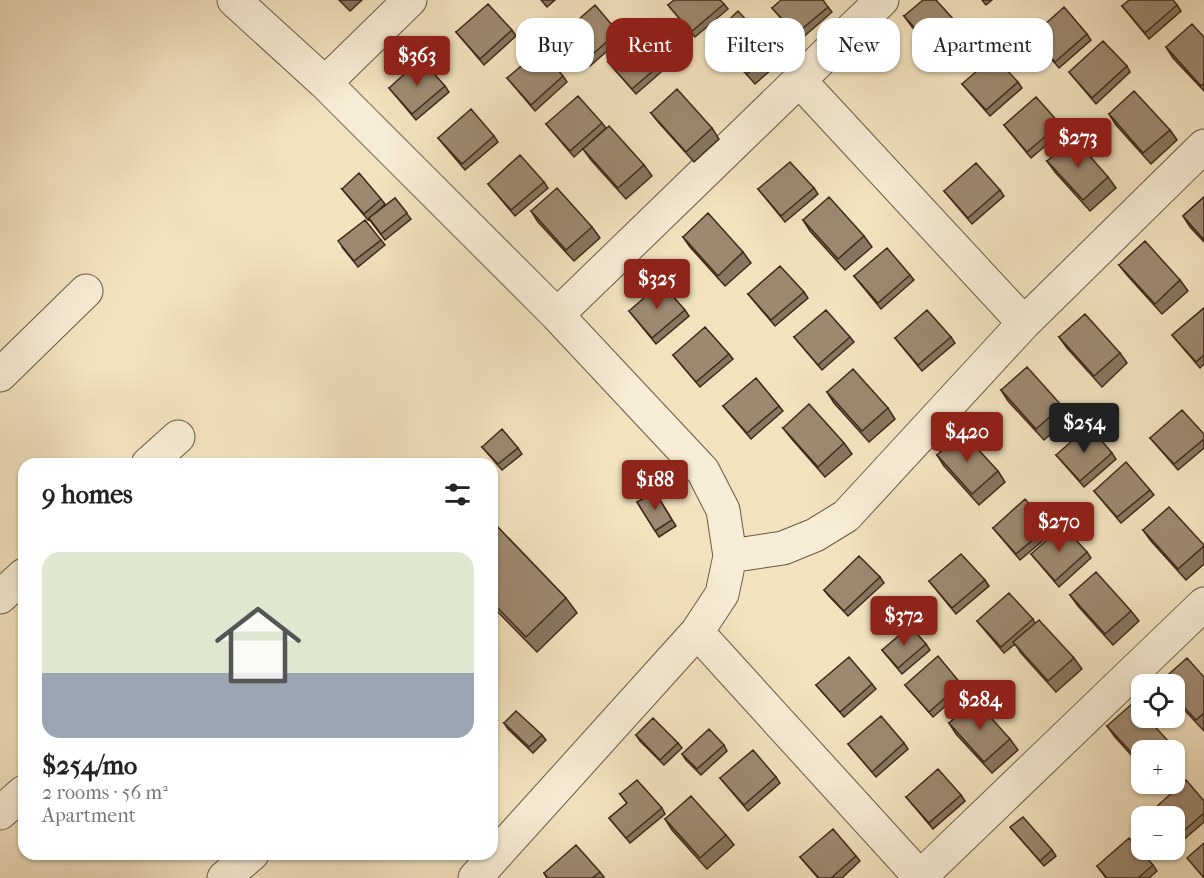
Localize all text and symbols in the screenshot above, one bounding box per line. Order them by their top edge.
chip: Buy [516,18,594,72]
chip: Rent [606,18,693,72]
chip: Filters [705,18,805,72]
chip: New [817,18,900,72]
chip: Apartment [912,18,1053,72]
pin: $363 [381,36,453,87]
text: $363 [398,44,436,67]
pin: $273 [1042,118,1114,169]
text: $273 [1058,126,1098,149]
pin: $325 [621,259,693,310]
text: $325 [638,267,676,290]
pin: $254 [1048,403,1120,454]
text: $254 [1063,411,1105,434]
pin: $420 [931,412,1003,463]
text: $420 [945,420,989,443]
pin: $188 [619,460,691,511]
text: $188 [636,468,674,491]
icon: filters [441,478,474,511]
text: 9 homes [42,479,133,510]
pin: $270 [1023,502,1095,553]
text: $270 [1038,510,1080,533]
icon: home [204,591,312,699]
pin: $372 [868,596,940,647]
text: $372 [884,604,924,627]
map controls [1131,674,1185,860]
button: locate [1131,674,1185,728]
pin: $284 [944,680,1016,731]
text: $284 [958,688,1002,711]
button: + [1131,740,1185,794]
text: $254/mo [42,750,137,781]
text: 2 rooms · 56 m² [42,781,168,804]
text: Apartment [42,804,136,827]
button: − [1131,806,1185,860]

